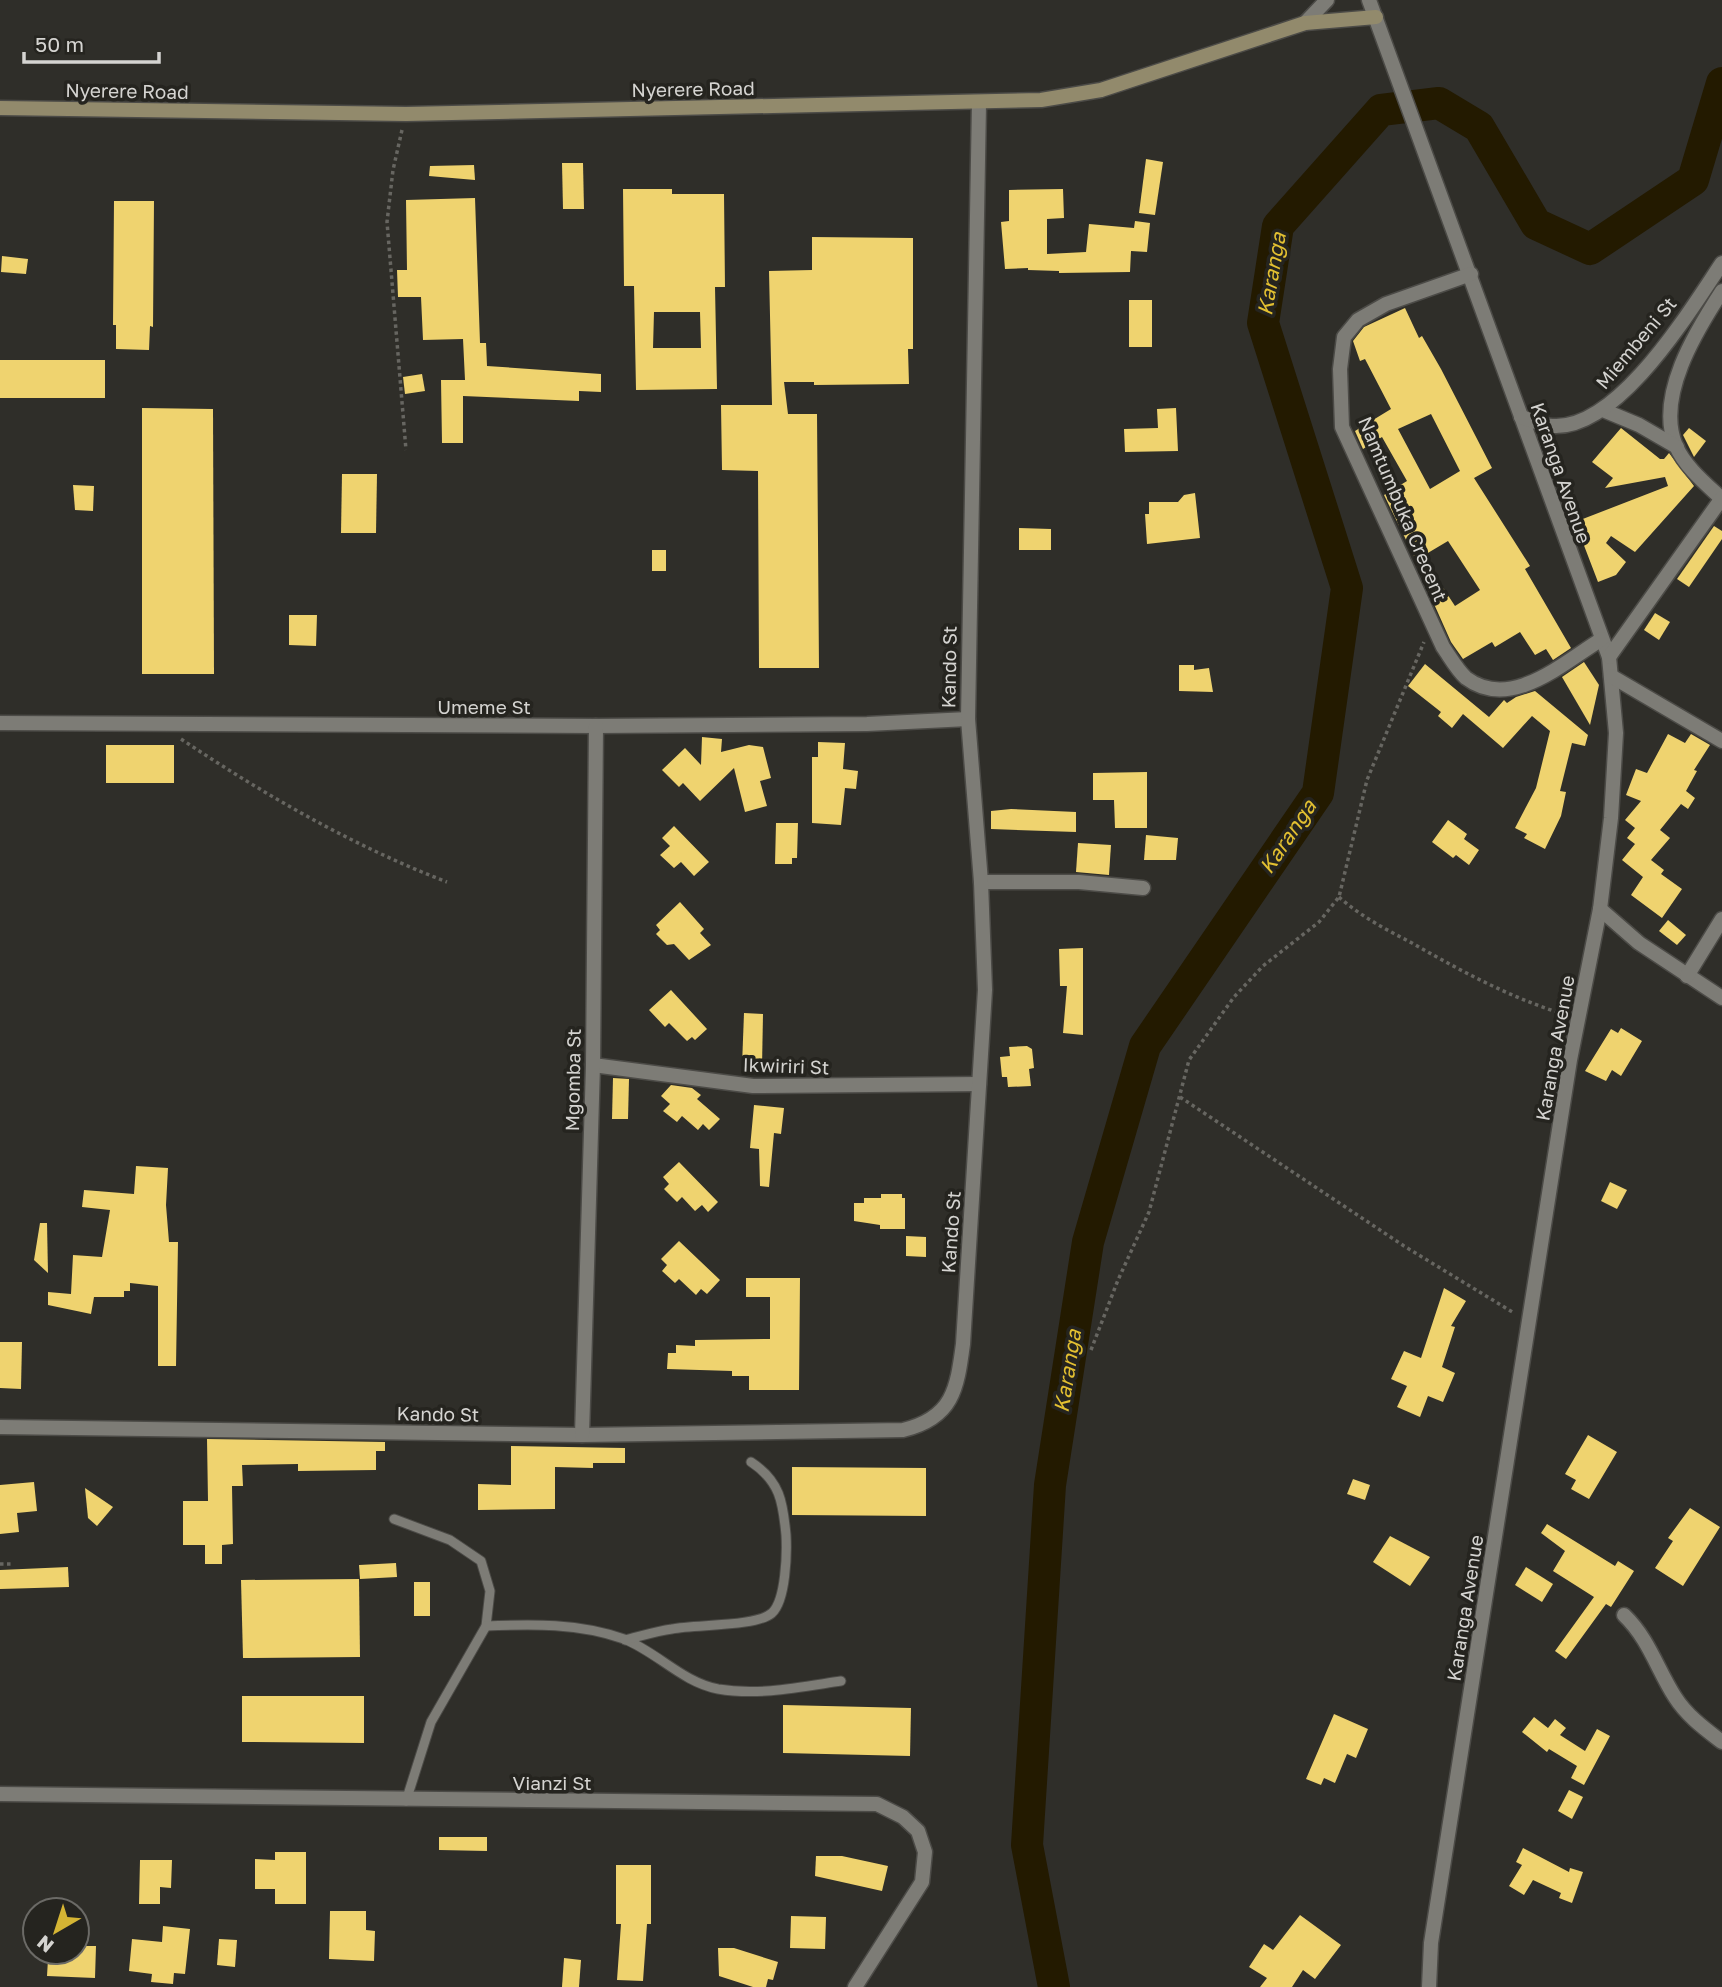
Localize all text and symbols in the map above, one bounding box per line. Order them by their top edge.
scale bar [24,21,159,65]
text: 50 m [35,31,84,57]
street label: Nyerere Road [631,76,755,101]
street label: Nyerere Road [65,78,189,103]
water label: Karanga [1251,229,1291,317]
street label: Miembeni St [1591,292,1681,393]
street label: Karanga Avenue [1527,399,1596,546]
street label: Namtumbuka Crecent [1354,413,1453,605]
street label: Kando St [936,626,961,708]
street label: Umeme St [437,695,531,718]
water label: Karanga [1253,794,1322,878]
street label: Karanga Avenue [1530,973,1579,1123]
street label: Mgomba St [560,1028,585,1132]
street label: Ikwiriri St [742,1052,830,1079]
street label: Kando St [936,1190,965,1274]
water label: Karanga [1048,1326,1087,1414]
street label: Kando St [397,1401,479,1426]
street label: Karanga Avenue [1442,1533,1487,1683]
street label: Vianzi St [512,1771,592,1794]
north arrow [21,1896,91,1966]
text: N [32,1931,58,1958]

